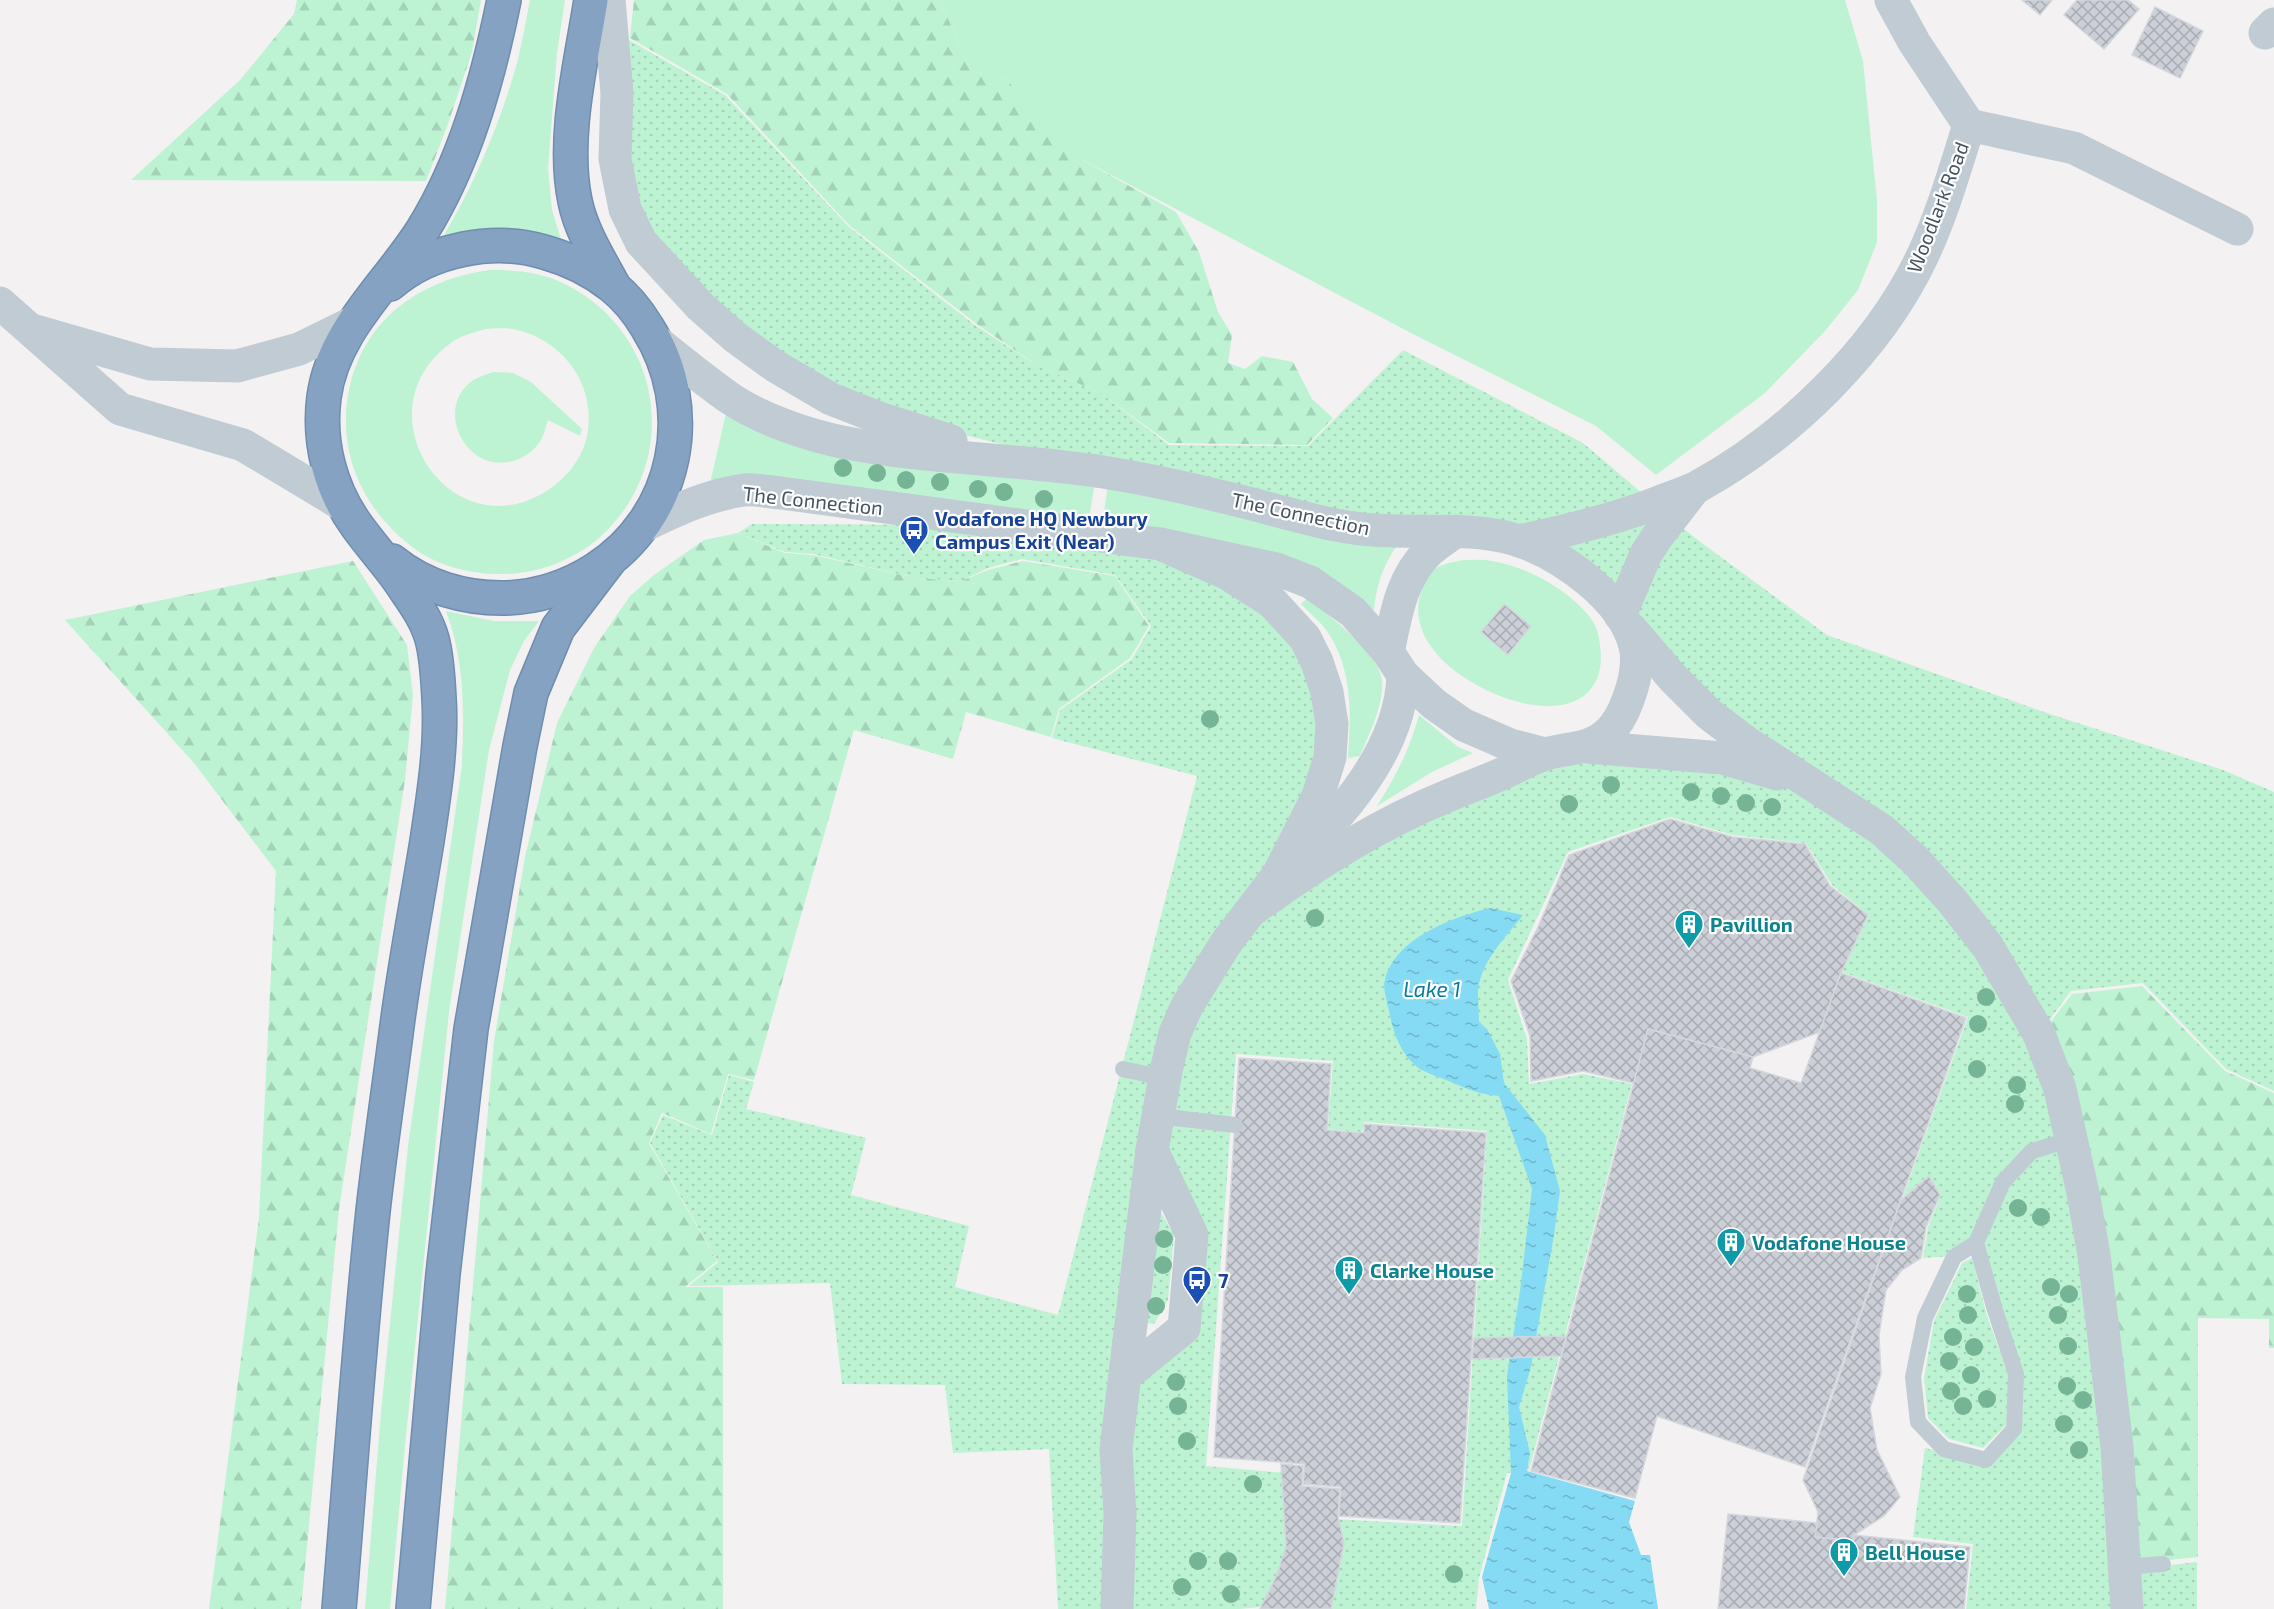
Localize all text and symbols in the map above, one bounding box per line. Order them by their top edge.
street label: Woodlark Road [1901,138,1973,276]
street label: The Connection [742,481,884,519]
street label: The Connection [1230,487,1372,539]
place label: Vodafone HQ Newbury Campus Exit (Near) [935,506,1148,553]
bus stop icon: Vodafone HQ Newbury Campus Exit (Near) [898,514,930,556]
building icon: Pavillion [1673,908,1705,950]
place label: Pavillion [1710,912,1793,936]
water label: Lake 1 [1403,976,1461,1001]
building icon: Vodafone House [1715,1226,1747,1268]
place label: Vodafone House [1752,1230,1906,1254]
building icon: Clarke House [1333,1254,1365,1296]
place label: Clarke House [1370,1258,1494,1282]
bus stop icon: 7 [1181,1264,1213,1306]
place label: 7 [1218,1268,1229,1292]
building icon: Bell House [1828,1536,1860,1578]
place label: Bell House [1865,1540,1965,1564]

